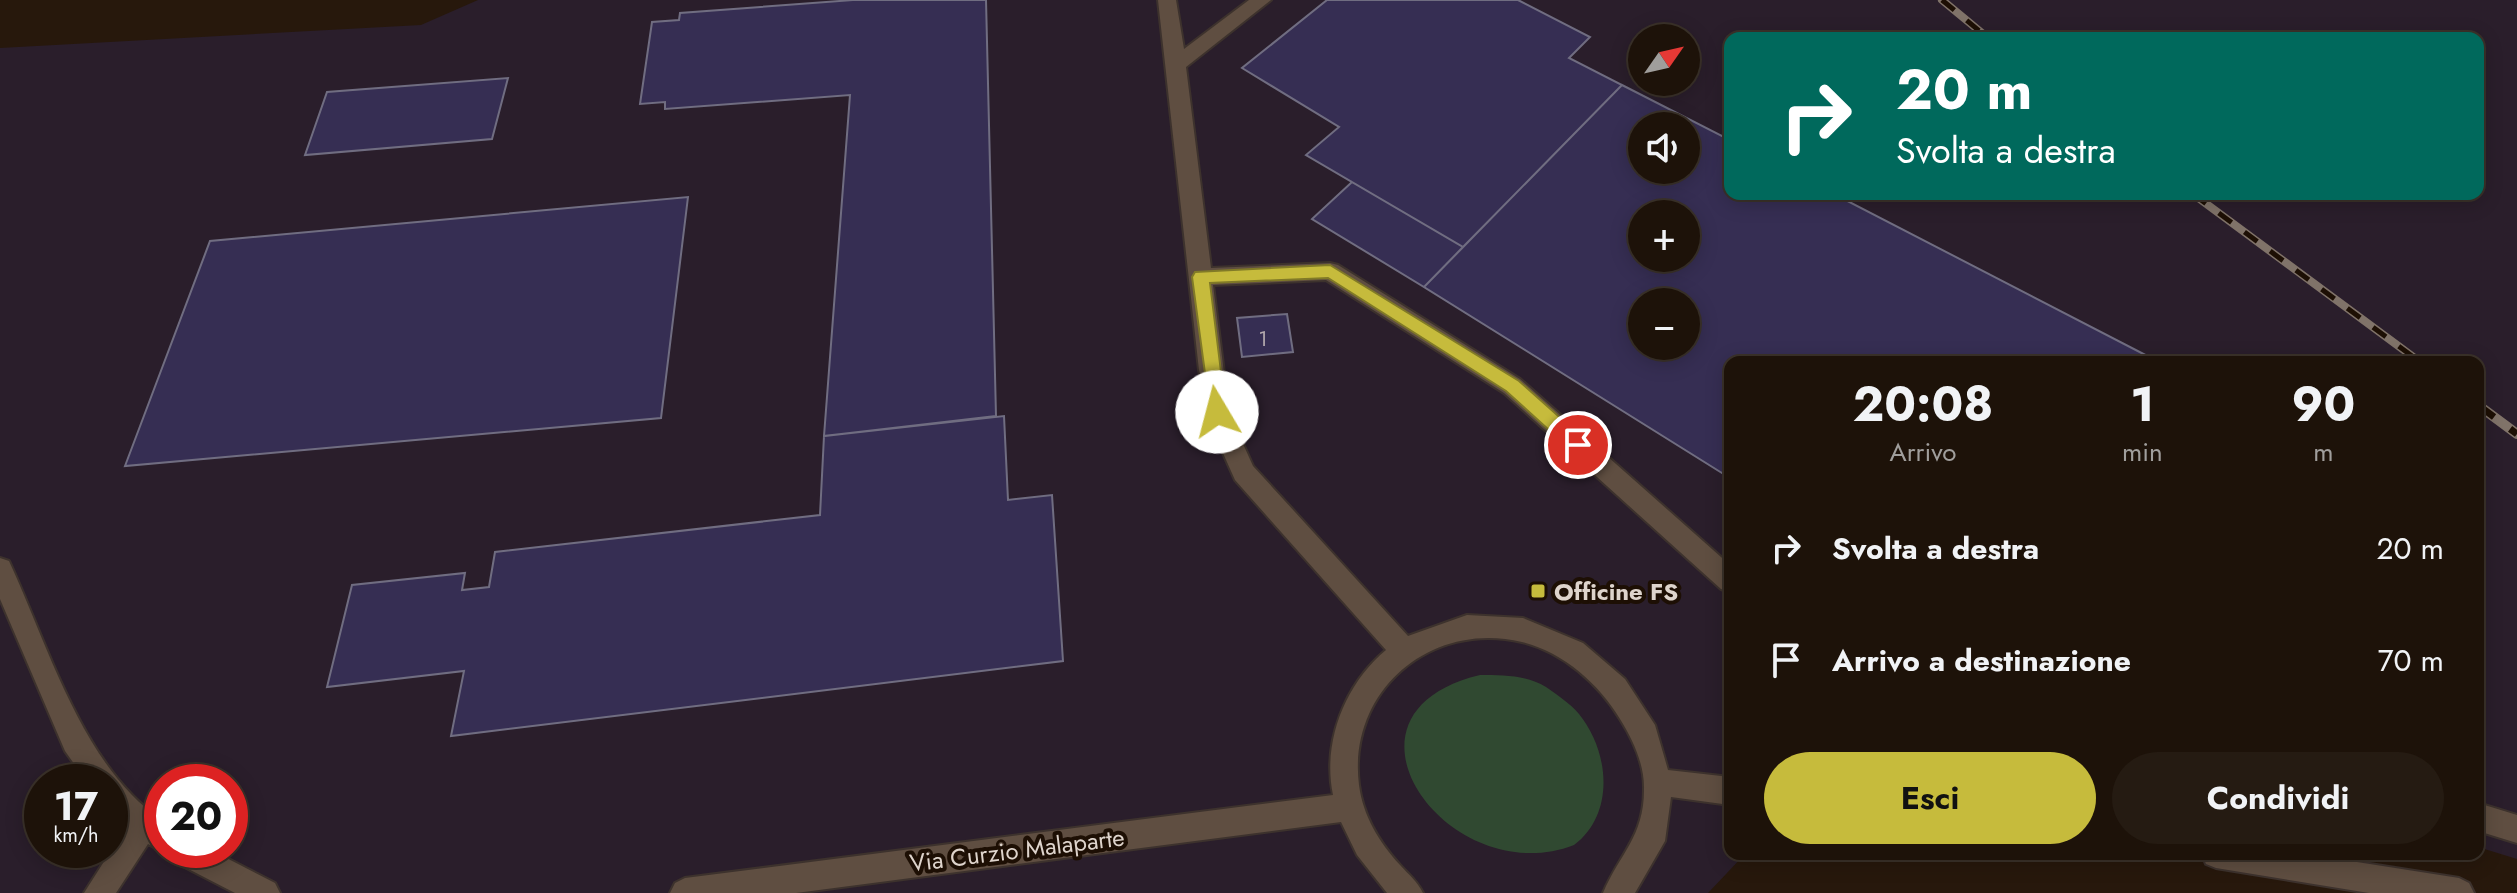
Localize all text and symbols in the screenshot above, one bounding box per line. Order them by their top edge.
north arrow [1628,24,1700,96]
map controls [1628,24,1700,360]
text: 20 m [1896,49,2033,130]
icon: right [1764,64,1868,168]
button: sound [1628,112,1700,184]
text: Svolta a destra [1896,124,2116,176]
button: + [1628,200,1700,272]
button: − [1628,288,1700,360]
house number: 1 [1259,325,1268,354]
position arrow [1175,370,1259,454]
text: 20:08 [1853,370,1993,439]
text: 1 [2130,370,2155,439]
text: 90 [2291,370,2355,439]
pin [1544,411,1612,479]
icon: arrive [1556,423,1600,467]
text: Arrivo [1889,433,1957,471]
text: min [2122,433,2163,471]
text: m [2313,433,2333,471]
icon: right [1764,526,1808,570]
text: Svolta a destra [1832,527,2039,570]
text: 20 m [2377,527,2444,570]
place label: Officine FS [1554,574,1678,609]
marker: Officine FS [1529,582,1547,600]
icon: arrive [1764,638,1808,682]
text: Arrivo a destinazione [1832,639,2131,682]
text: 70 m [2378,639,2444,682]
button: Esci [1764,752,2096,844]
button: Condividi [2112,752,2444,844]
speed limit sign: 20 [144,764,248,868]
text: 17 [54,777,98,835]
street label: Via Curzio Malaparte [908,819,1126,881]
text: km/h [53,821,99,850]

